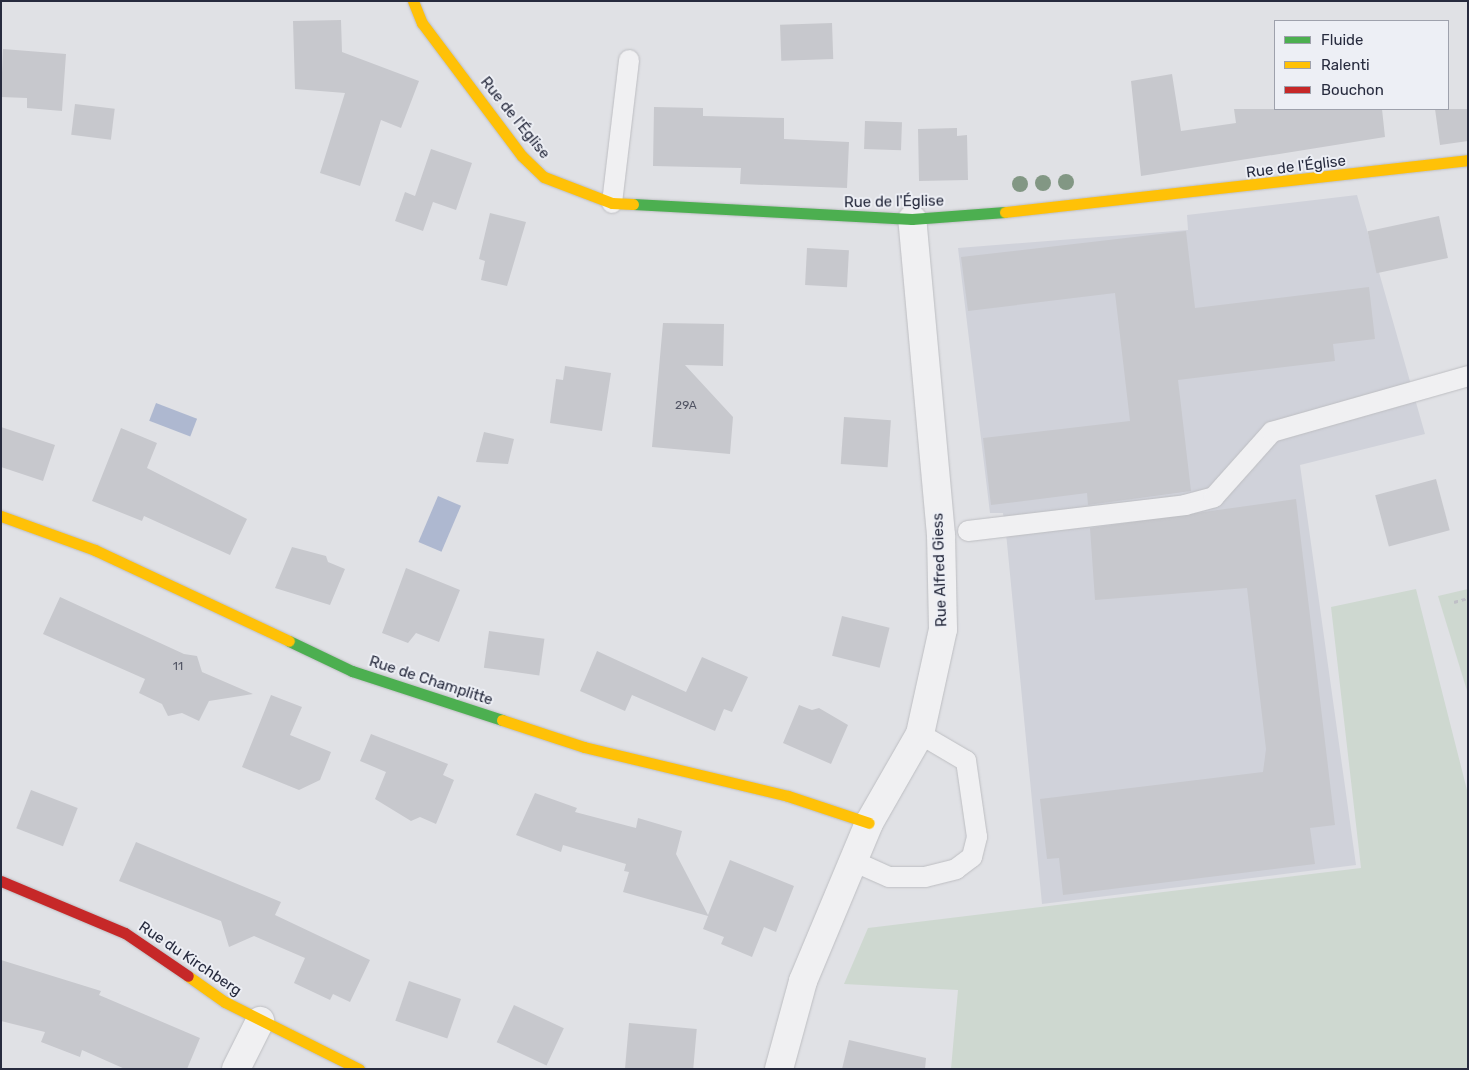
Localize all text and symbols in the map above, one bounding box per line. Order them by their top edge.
legend [1274,20,1449,110]
text: Fluide [1321,31,1363,49]
text: Ralenti [1321,56,1370,74]
street label: Rue de l'Église [476,73,554,163]
text: Bouchon [1321,81,1384,99]
street label: Rue de l'Église [1245,152,1347,182]
street label: Rue de l'Église [844,192,944,212]
house number: 29A [675,399,697,413]
street label: Rue Alfred Giess [929,512,951,628]
street label: Rue de Champlitte [367,653,495,709]
house number: 11 [173,660,183,674]
street label: Rue du Kirchberg [135,918,245,1000]

